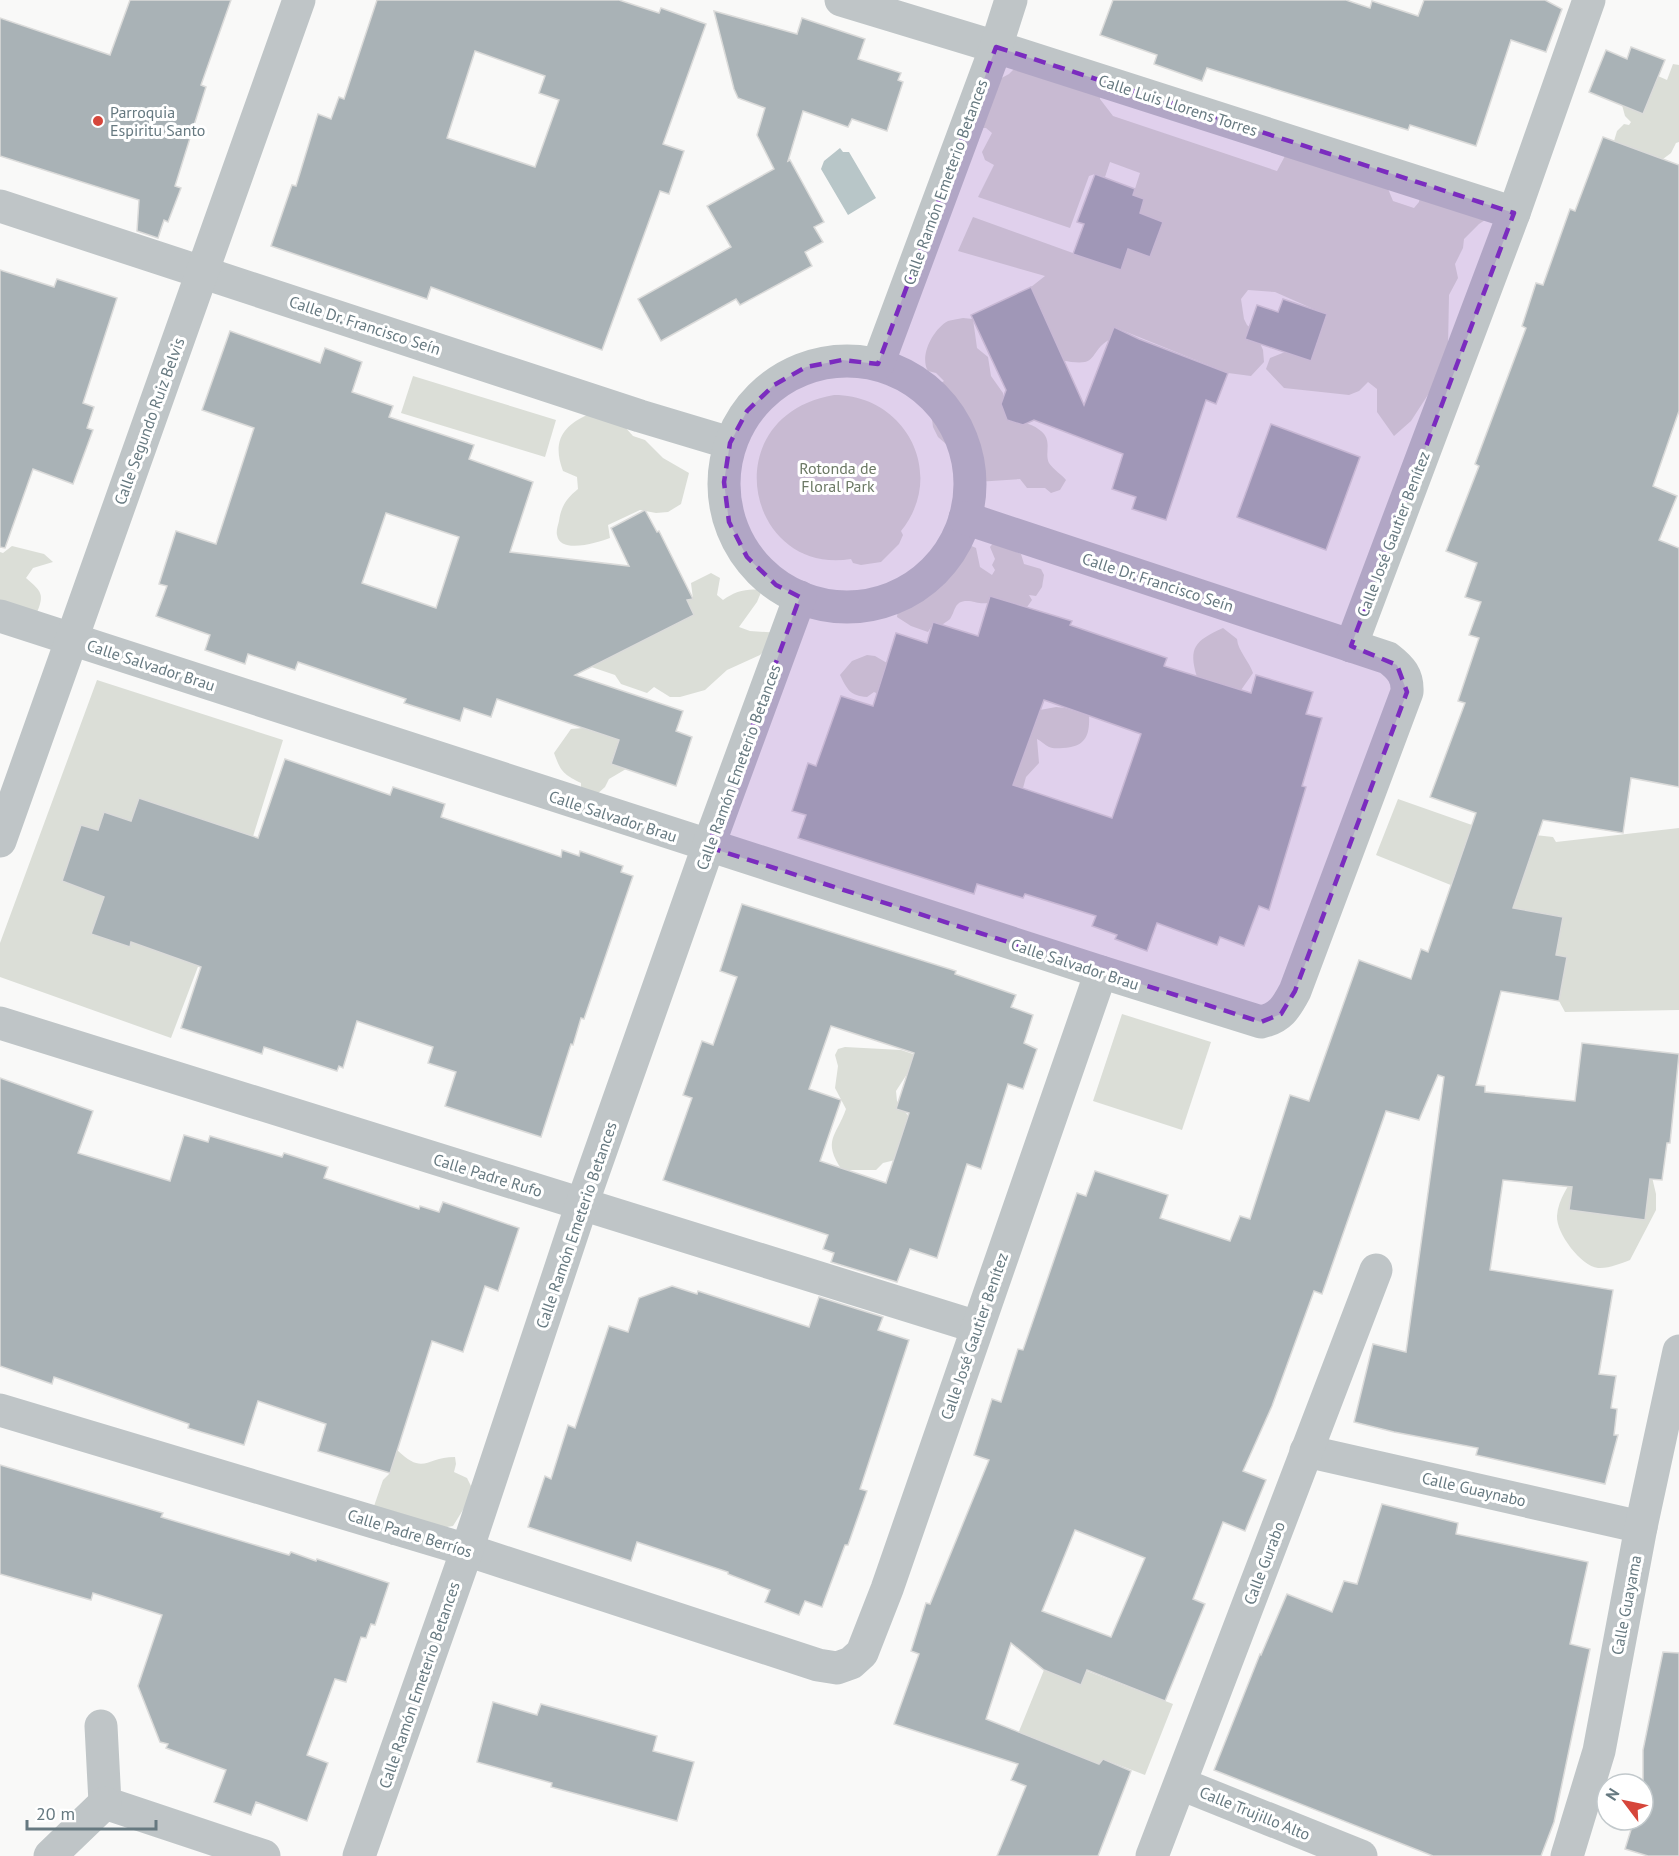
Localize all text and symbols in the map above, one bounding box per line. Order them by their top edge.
street label: Calle Luis Llorens Torres [1096,70,1260,140]
street label: Calle Ramón Emeterio Betances [898,76,992,288]
place label: Parroquia Espiritu Santo [110,102,205,140]
marker: Parroquia Espiritu Santo [91,114,105,128]
street label: Calle Dr. Francisco Seín [287,291,443,359]
street label: Calle Segundo Ruiz Belvis [109,334,189,507]
street label: Calle José Gautier Benítez [1352,448,1434,620]
park label: Rotonda de Floral Park [799,458,877,496]
street label: Calle Dr. Francisco Seín [1080,548,1236,616]
street label: Calle Salvador Brau [84,635,218,695]
street label: Calle Ramón Emeterio Betances [691,661,785,873]
street label: Calle Salvador Brau [546,786,680,846]
street label: Calle Salvador Brau [1008,934,1142,994]
street label: Calle Ramón Emeterio Betances [531,1119,621,1331]
street label: Calle Padre Rufo [431,1149,545,1201]
street label: Calle José Gautier Benítez [936,1250,1012,1422]
street label: Calle Guaynabo [1420,1467,1528,1511]
street label: Calle Padre Berríos [345,1505,475,1562]
street label: Calle Gurabo [1239,1519,1289,1607]
street label: Calle Guayama [1607,1553,1645,1657]
street label: Calle Ramón Emeterio Betances [374,1579,464,1791]
north arrow [1595,1772,1655,1832]
street label: Calle Trujillo Alto [1197,1782,1313,1844]
text: N [1601,1784,1624,1804]
scale bar [27,1793,156,1831]
text: 20 m [36,1802,75,1825]

